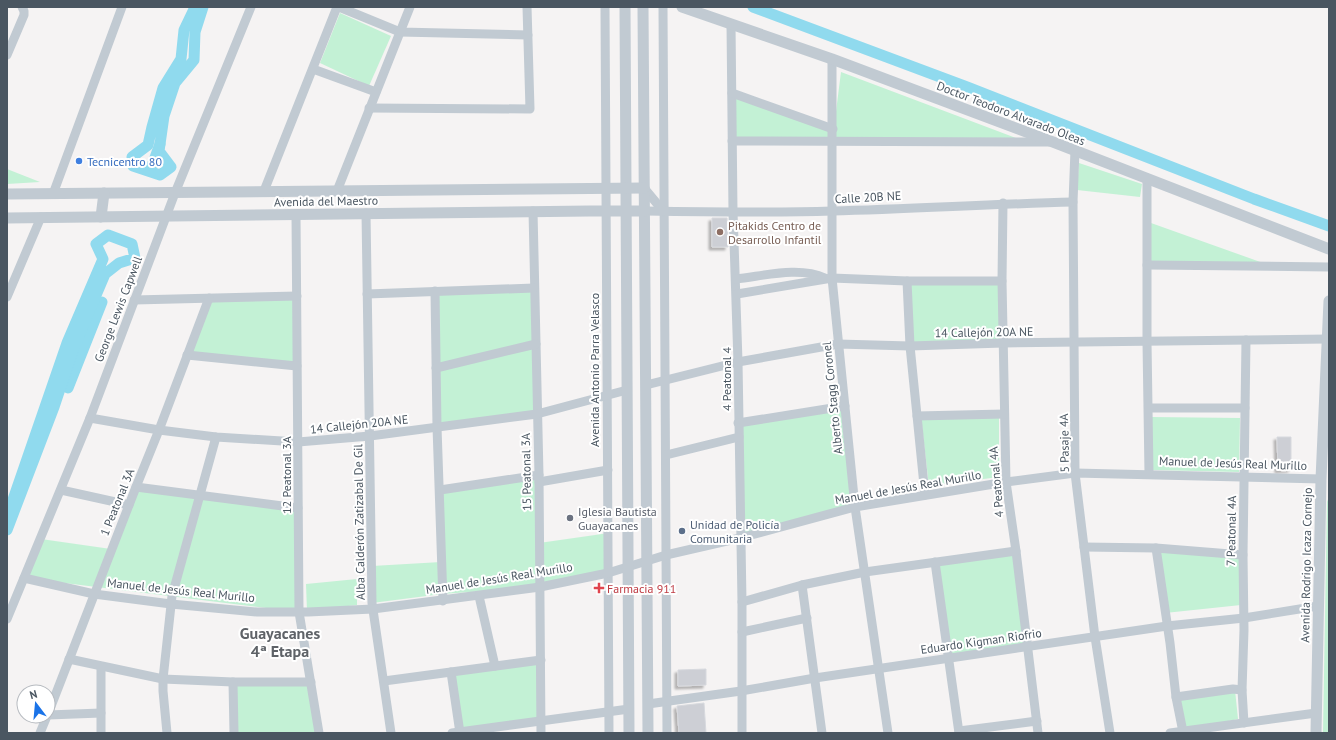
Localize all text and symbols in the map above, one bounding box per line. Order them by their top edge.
street label: Doctor Teodoro Alvarado Oleas [935,78,1087,148]
place label: Tecnicentro 80 [87,154,162,169]
marker: Tecnicentro 80 [74,156,84,166]
street label: Calle 20B NE [834,188,902,206]
street label: Avenida del Maestro [274,193,378,209]
place label: Pitakids Centro de Desarrollo Infantil [728,218,822,247]
marker: Pitakids Centro de Desarrollo Infantil [715,227,725,237]
street label: George Lewis Capwell [91,254,145,364]
street label: Avenida Antonio Parra Velasco [587,293,602,447]
street label: 14 Callejón 20A NE [935,324,1033,340]
street label: Alberto Stagg Coronel [819,340,845,455]
street label: 4 Peatonal 4 [719,346,734,411]
street label: 14 Callejón 20A NE [309,411,409,437]
street label: 5 Pasaje 4A [1056,413,1072,473]
street label: 15 Peatonal 3A [518,433,534,511]
street label: 12 Peatonal 3A [279,436,294,514]
street label: Alba Calderón Zatizabal De Gil [350,443,368,600]
street label: 4 Peatonal 4A [985,446,1007,518]
street label: Manuel de Jesús Real Murillo [1159,453,1307,473]
street label: 1 Peatonal 3A [97,466,137,538]
street label: Manuel de Jesús Real Murillo [834,467,982,507]
street label: Avenida Rodrigo Icaza Cornejo [1297,487,1315,643]
street label: 7 Peatonal 4A [1223,496,1239,566]
place label: Iglesia Bautista Guayacanes [578,504,657,533]
marker: Iglesia Bautista Guayacanes [565,513,575,523]
place label: Unidad de Policía Comunitaria [690,517,779,546]
marker: Unidad de Policía Comunitaria [677,526,687,536]
street label: Manuel de Jesús Real Murillo [425,559,573,597]
street label: Manuel de Jesús Real Murillo [106,575,256,605]
place label: Farmacia 911 [607,581,676,596]
marker: Farmacia 911 [594,583,604,593]
district label: Guayacanes 4ª Etapa [240,623,320,661]
street label: Eduardo Kigman Riofrio [919,625,1043,657]
north arrow [16,684,56,724]
text: N [28,687,39,702]

